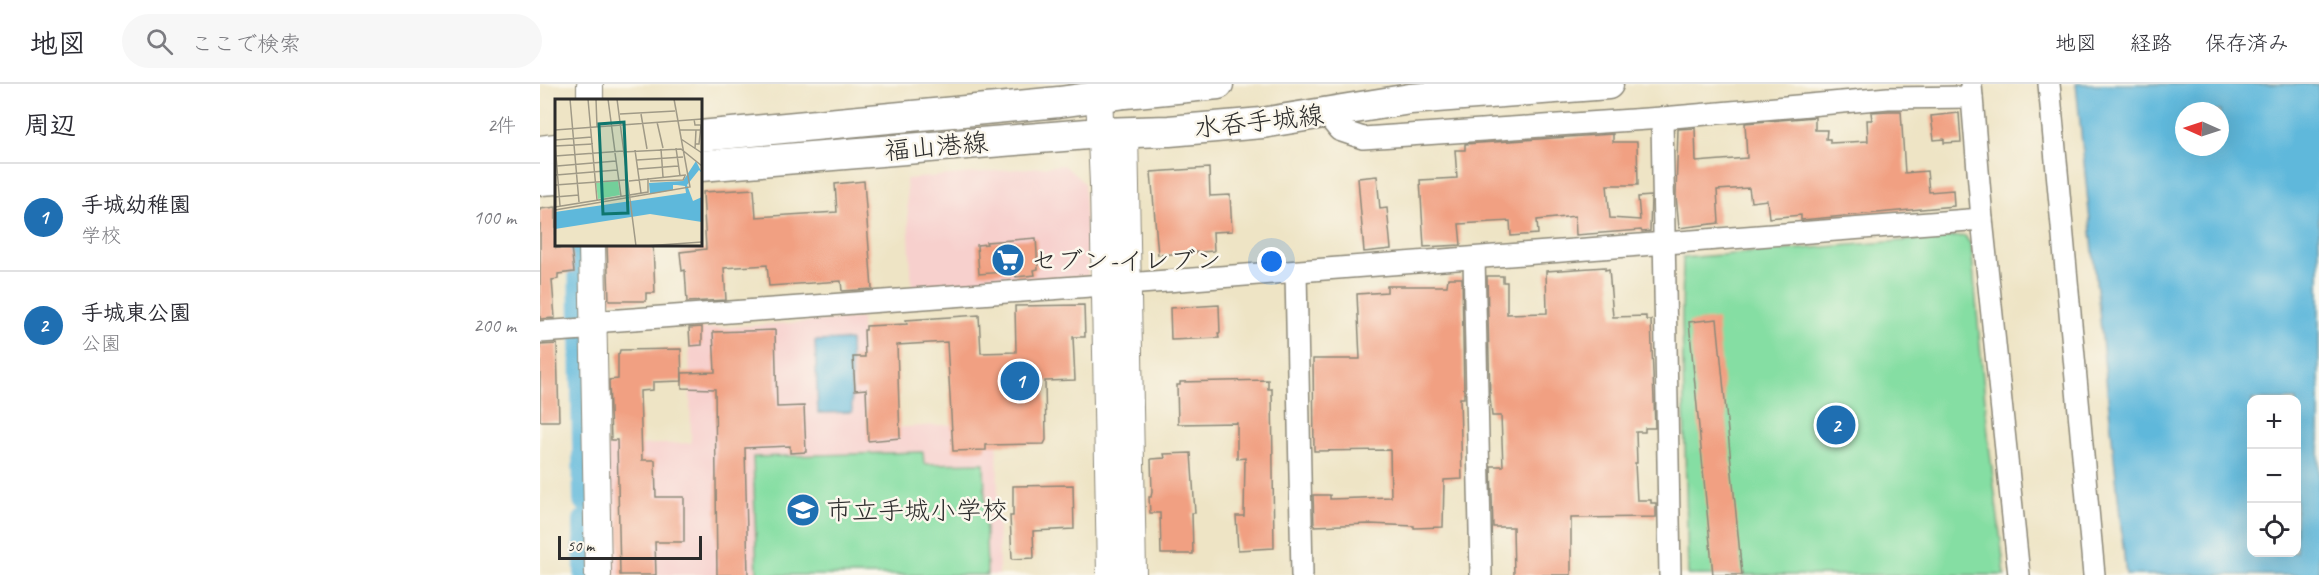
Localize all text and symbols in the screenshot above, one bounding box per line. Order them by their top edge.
search box [122,14,542,68]
icon: search [143,25,176,58]
text: 地図 [30,26,86,61]
text: ここで検索 [191,30,301,58]
text: 地図 [2055,30,2097,56]
text: 経路 [2130,30,2172,56]
text: 保存済み [2205,30,2289,56]
street label: 水呑手城線 [1193,98,1325,145]
inset map [555,99,702,246]
north arrow [2175,102,2229,156]
text: 周辺 [24,109,76,142]
text: 2件 [487,113,516,138]
street label: 福山港線 [883,126,989,167]
text: 手城幼稚園 [81,191,191,219]
text: 1 [39,205,48,230]
text: 100 m [473,205,516,230]
text: 学校 [81,223,121,248]
supermarket icon: セブン-イレブン [990,242,1026,278]
place label: セブン-イレブン [1031,244,1221,277]
your location [1257,247,1286,276]
text: 手城東公園 [81,299,191,327]
text: 2 [39,313,48,338]
text: 200 m [473,313,516,338]
text: 公園 [81,331,121,356]
pin: 1 [1000,358,1040,404]
map controls [2247,395,2301,557]
button: + [2247,395,2301,449]
pin: 2 [1816,402,1856,448]
button: − [2247,449,2301,503]
school or university icon: 市立手城小学校 [785,492,821,528]
place label: 市立手城小学校 [826,494,1008,527]
button: locate [2247,503,2301,557]
scale bar [558,533,702,560]
text: 50 m [567,536,594,556]

